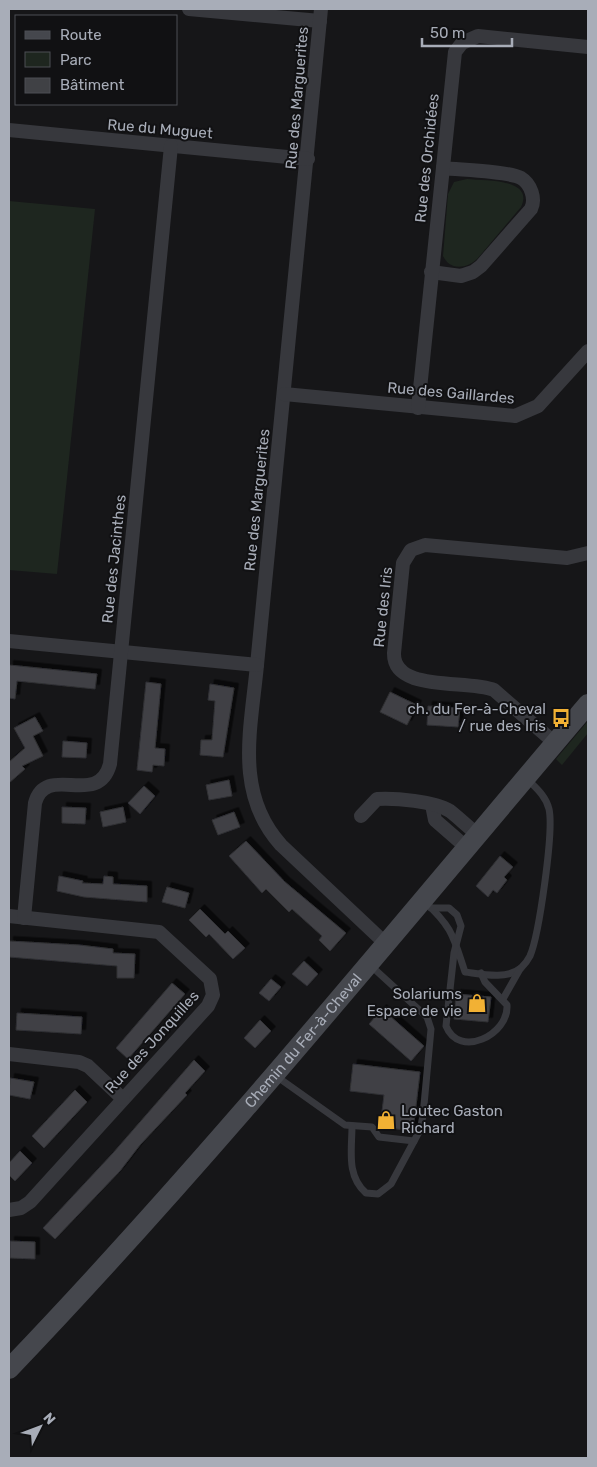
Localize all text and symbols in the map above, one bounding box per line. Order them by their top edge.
legend [15,15,178,105]
scale bar [422,15,512,47]
text: 50 m [430,24,465,42]
text: Route [60,26,102,44]
street label: Rue des Marguerites [282,26,312,170]
text: Parc [60,51,92,69]
text: Bâtiment [60,76,124,94]
street label: Rue des Orchidées [411,92,443,223]
street label: Rue du Muguet [107,115,214,143]
street label: Rue des Gaillardes [387,378,516,408]
street label: Rue des Marguerites [241,428,273,572]
street label: Rue des Jacinthes [98,493,130,624]
street label: Rue des Iris [370,566,396,648]
place label: ch. du Fer-à-Cheval / rue des Iris [408,700,546,735]
bus stop icon: ch. du Fer-à-Cheval / rue des Iris [550,707,572,729]
street label: Chemin du Fer-à-Cheval [241,970,366,1112]
place label: Solariums Espace de vie [367,985,462,1020]
street label: Rue des Jonquilles [101,987,203,1097]
shop icon: Solariums Espace de vie [466,992,488,1014]
place label: Loutec Gaston Richard [401,1102,503,1137]
shop icon: Loutec Gaston Richard [375,1109,397,1131]
north arrow [15,1402,65,1452]
text: N [40,1409,59,1428]

